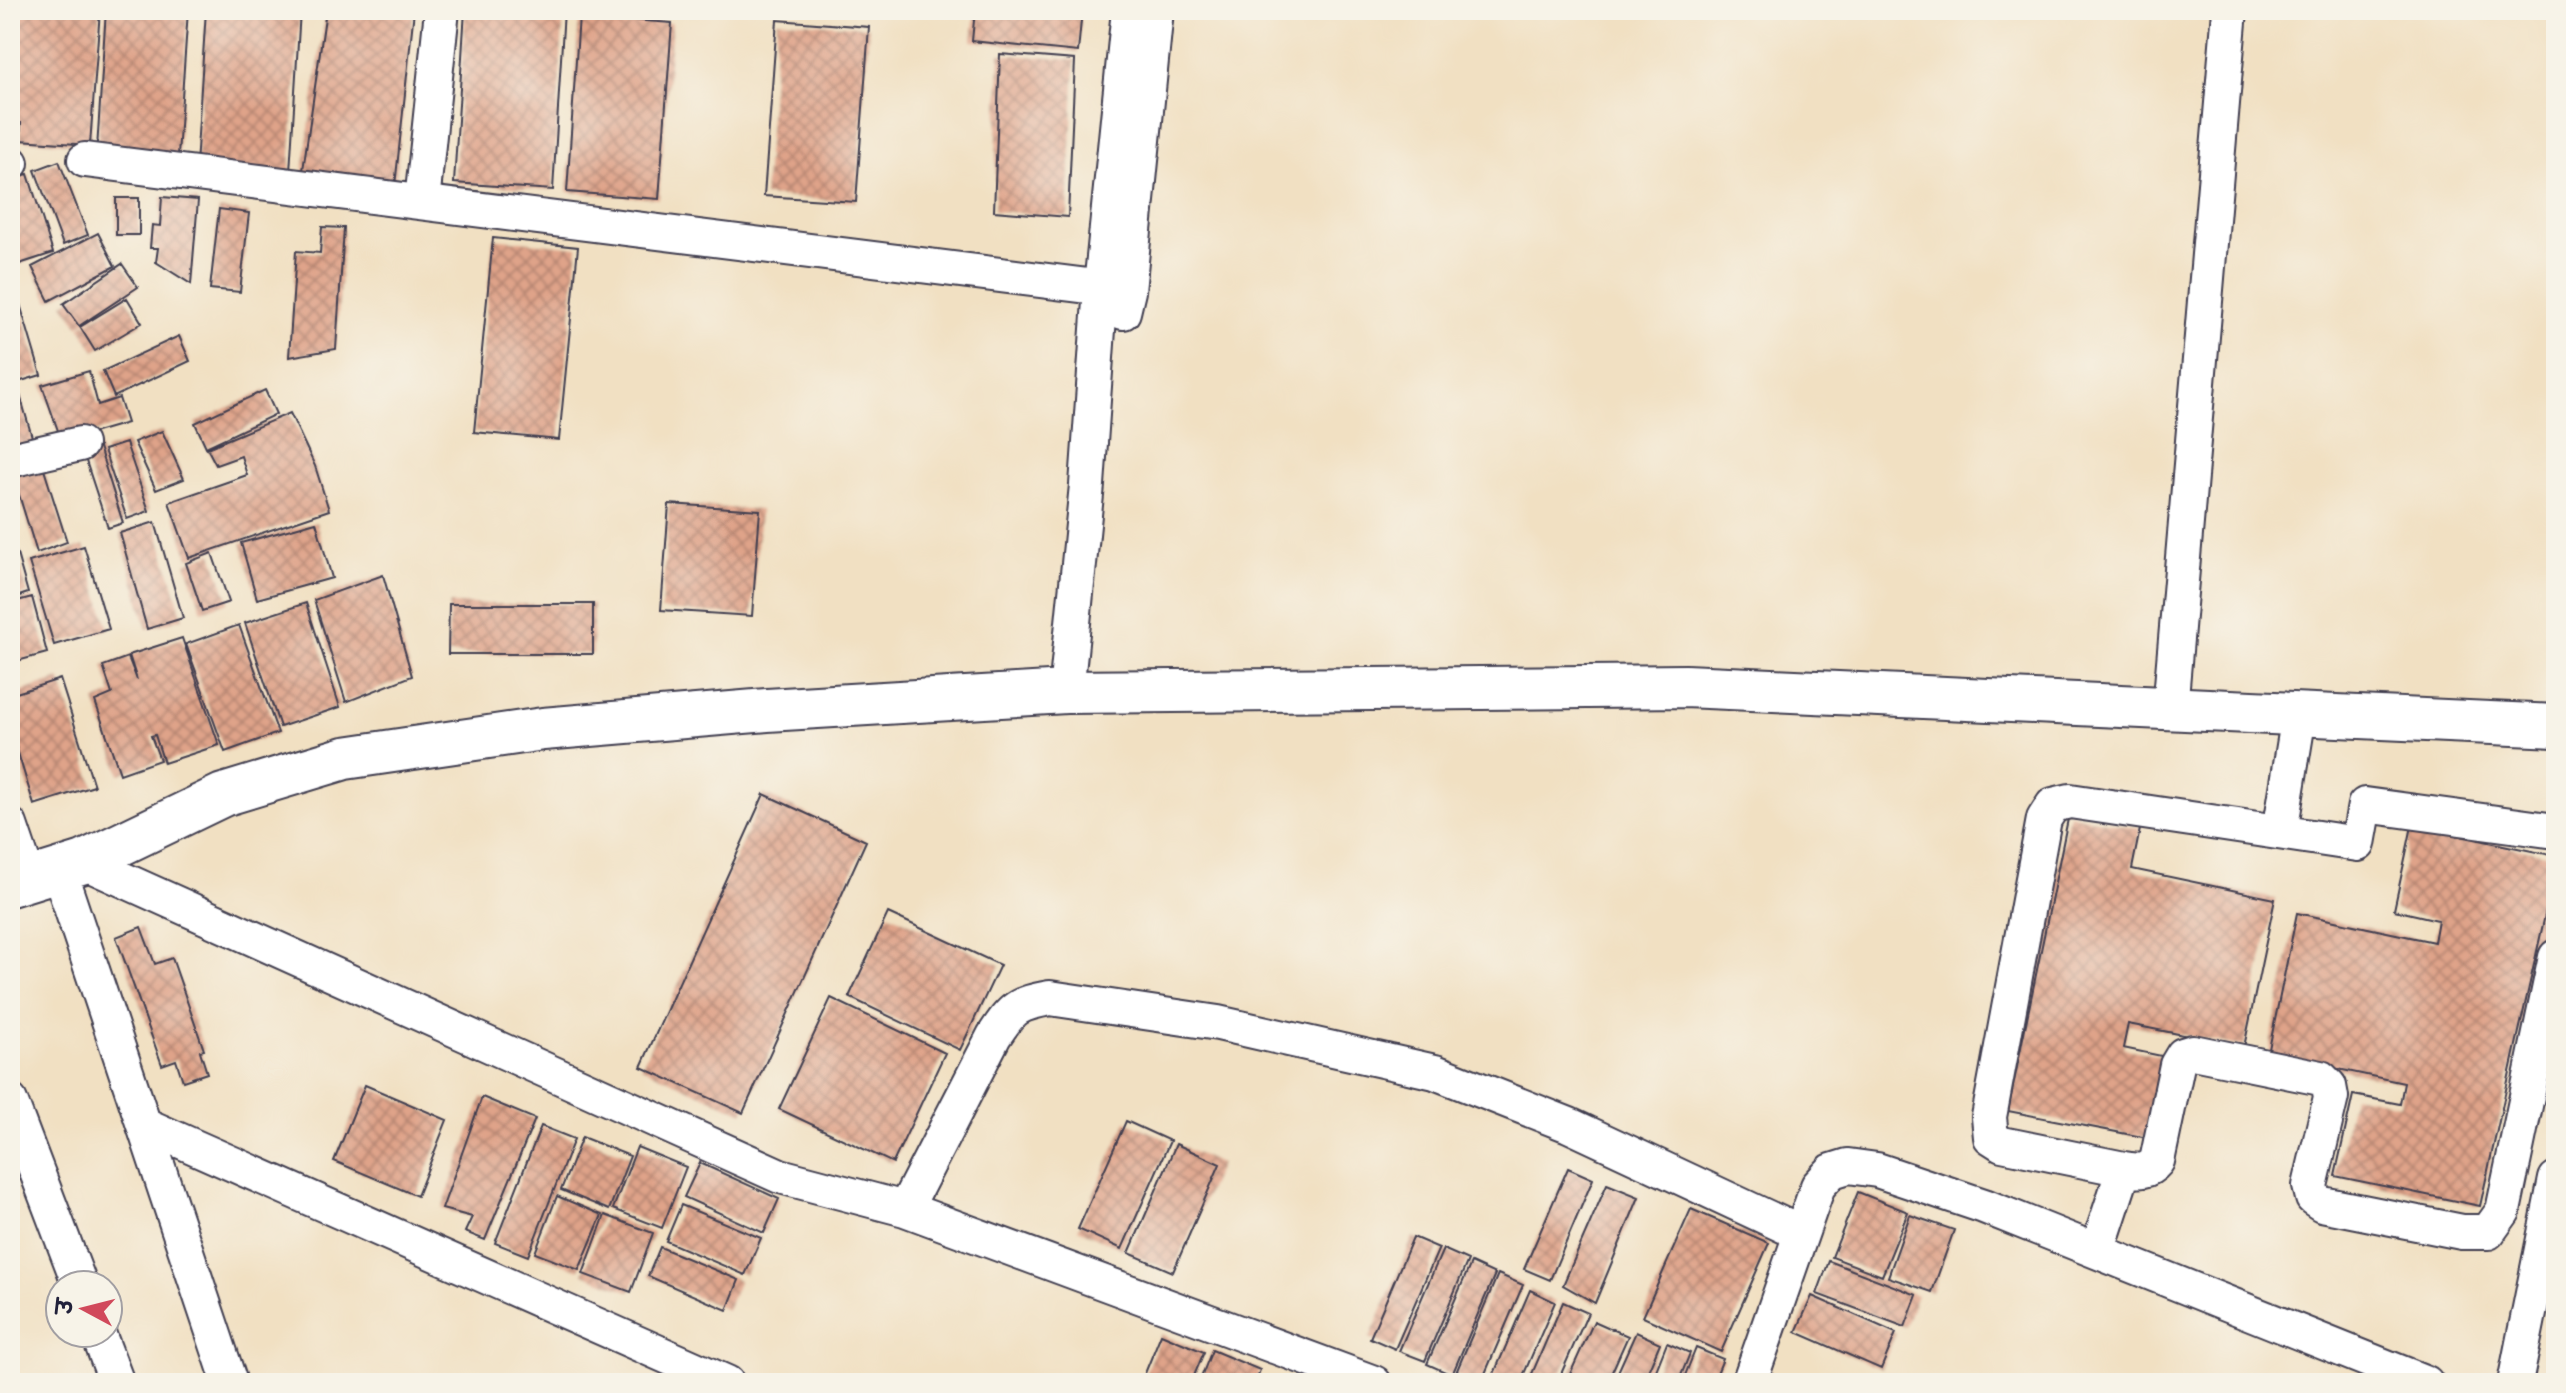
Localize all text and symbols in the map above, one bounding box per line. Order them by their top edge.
north arrow [44,1269,124,1349]
text: उ [49,1295,80,1318]

